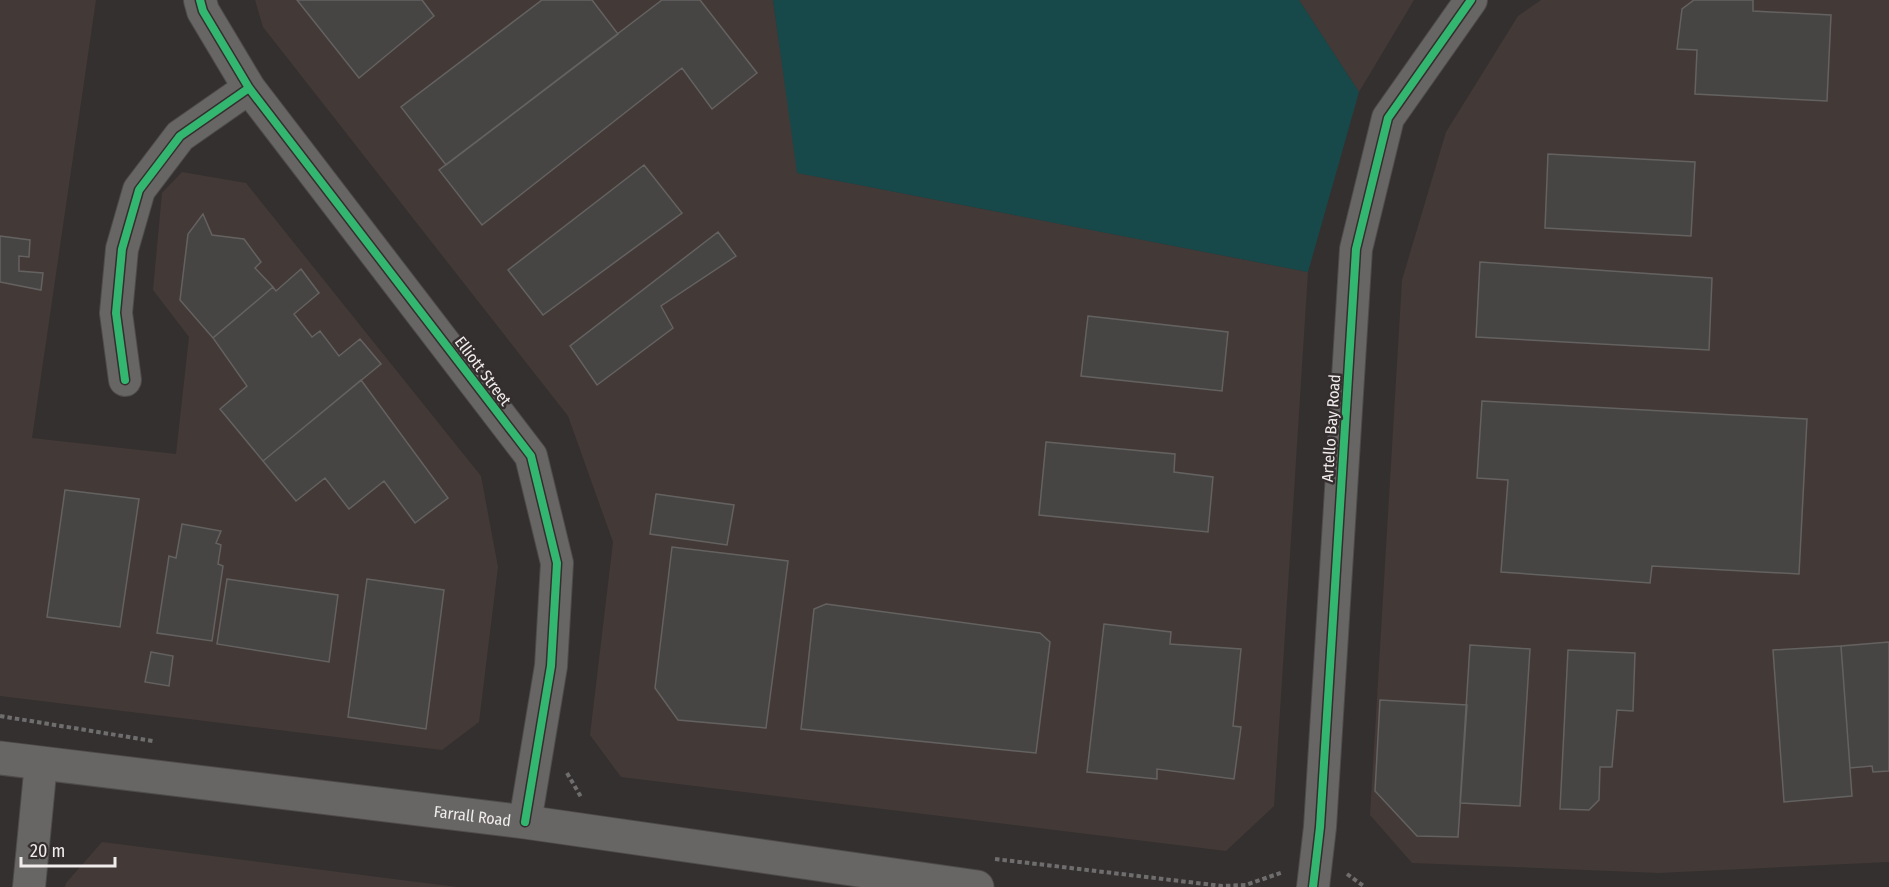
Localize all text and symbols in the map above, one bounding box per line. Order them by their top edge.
street label: Elliott Street [451,333,516,410]
street label: Artello Bay Road [1318,374,1344,482]
street label: Farrall Road [433,801,512,830]
scale bar [21,830,116,868]
text: 20 m [30,840,65,862]

